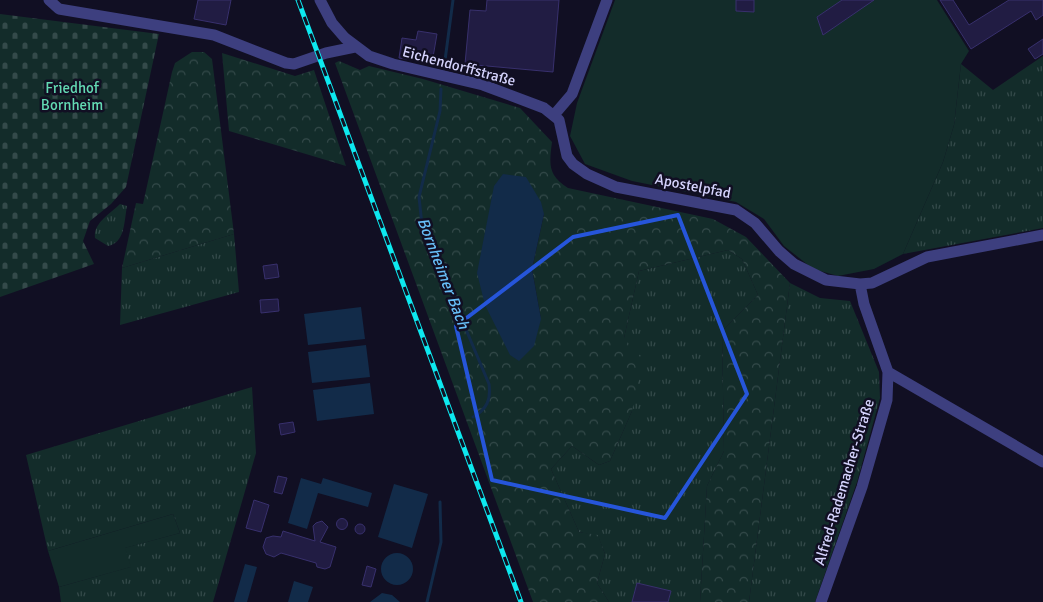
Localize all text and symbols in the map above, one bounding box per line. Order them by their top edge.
street label: Eichendorffstraße [400,42,518,90]
park label: Friedhof Bornheim [41,79,103,114]
street label: Apostelpfad [653,170,733,202]
water label: Bornheimer Bach [413,215,474,333]
street label: Alfred-Rademacher-Straße [810,397,878,567]

